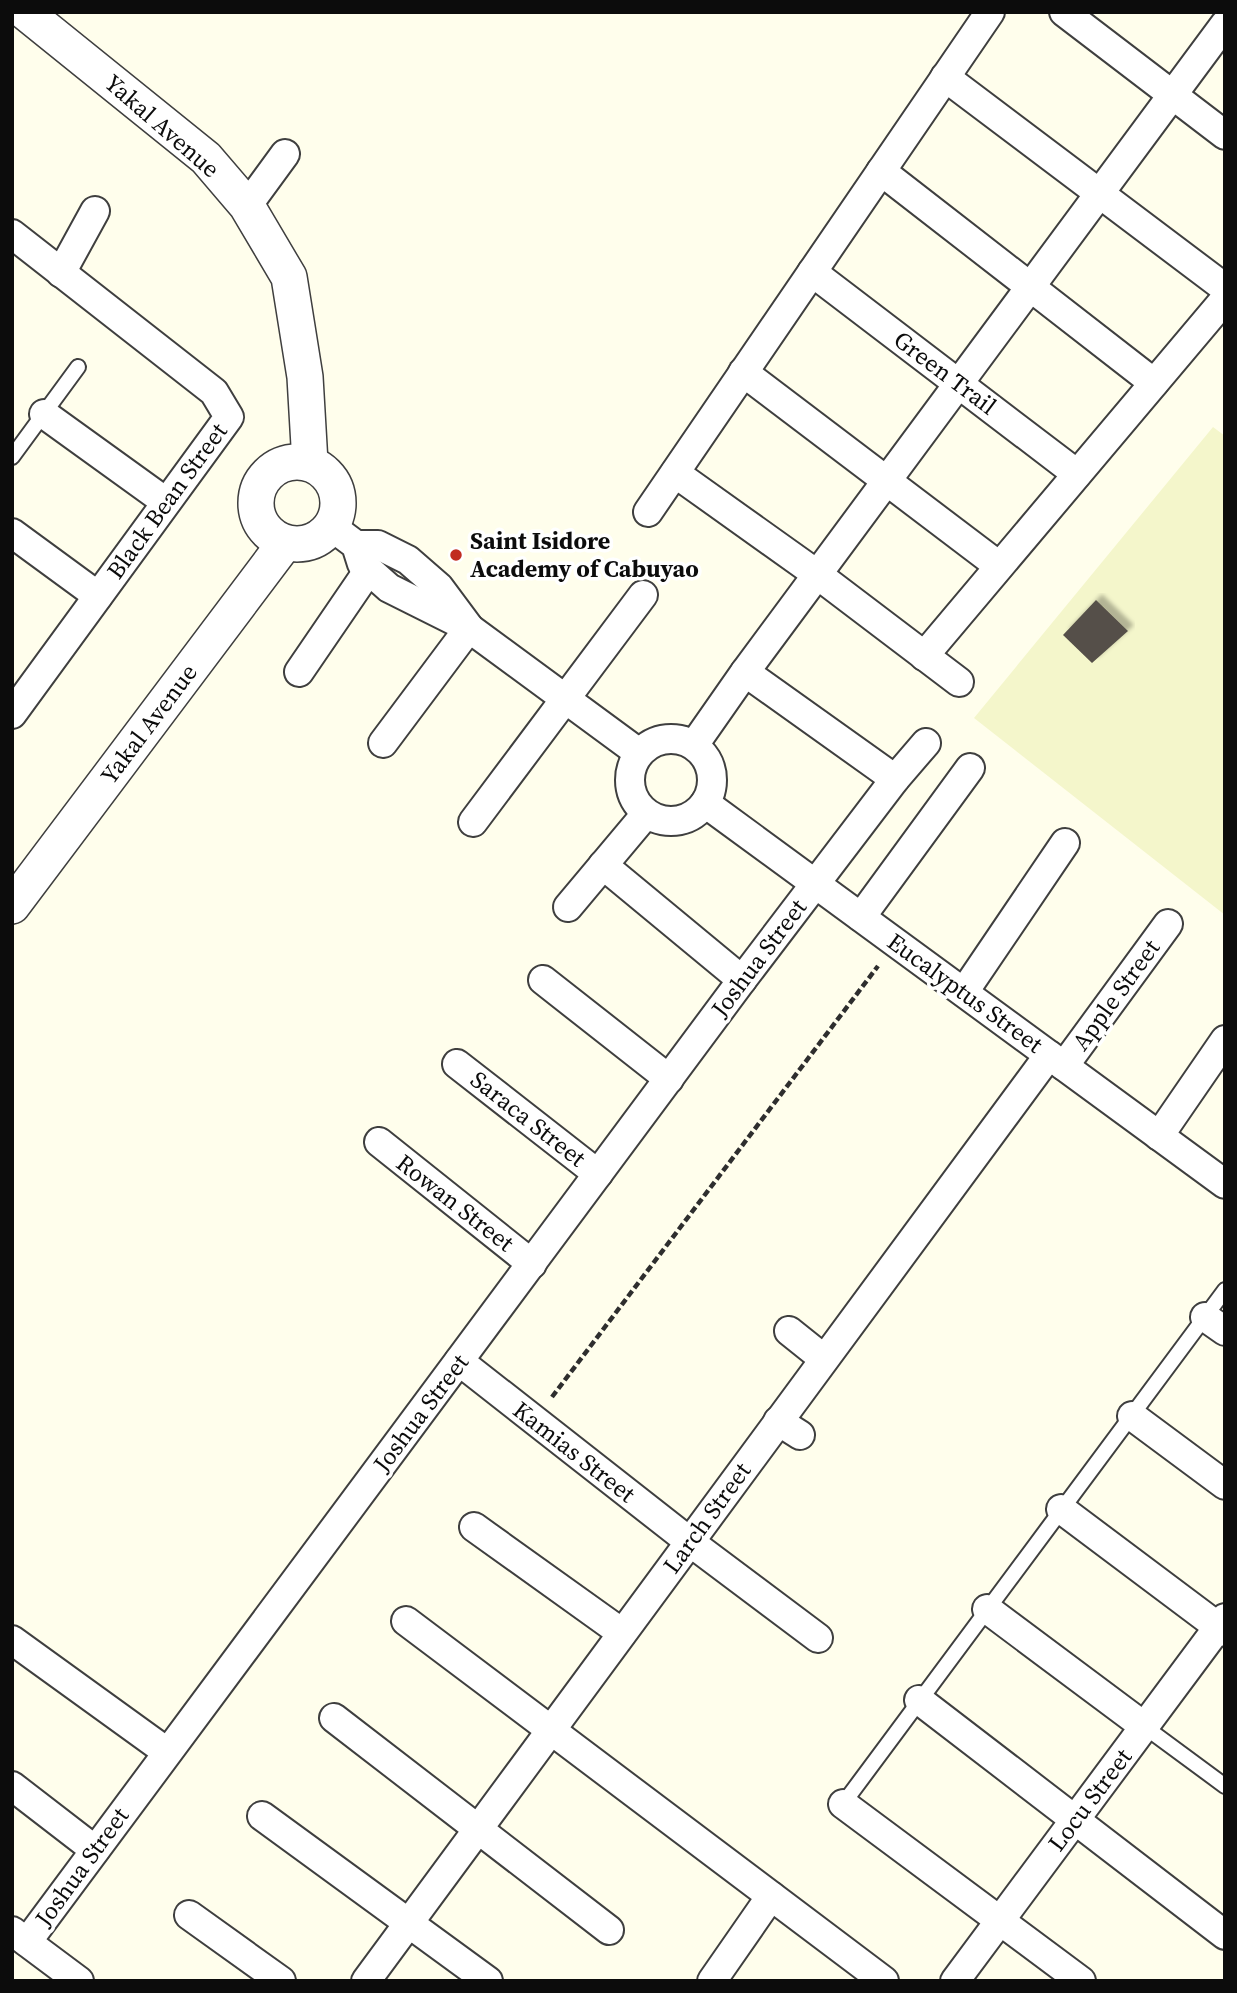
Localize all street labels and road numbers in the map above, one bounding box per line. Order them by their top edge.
street label: Yakal Avenue [98,66,227,185]
street label: Green Trail [887,323,1003,422]
street label: Black Bean Street [99,416,235,585]
street label: Yakal Avenue [93,657,205,790]
street label: Joshua Street [703,892,814,1024]
street label: Eucalyptus Street [881,925,1050,1060]
street label: Apple Street [1064,932,1167,1057]
street label: Saraca Street [464,1063,593,1174]
street label: Rowan Street [390,1146,521,1259]
street label: Joshua Street [365,1347,476,1479]
street label: Kamias Street [506,1393,643,1510]
street label: Larch Street [655,1455,758,1580]
street label: Locu Street [1040,1741,1139,1858]
street label: Joshua Street [27,1800,136,1934]

